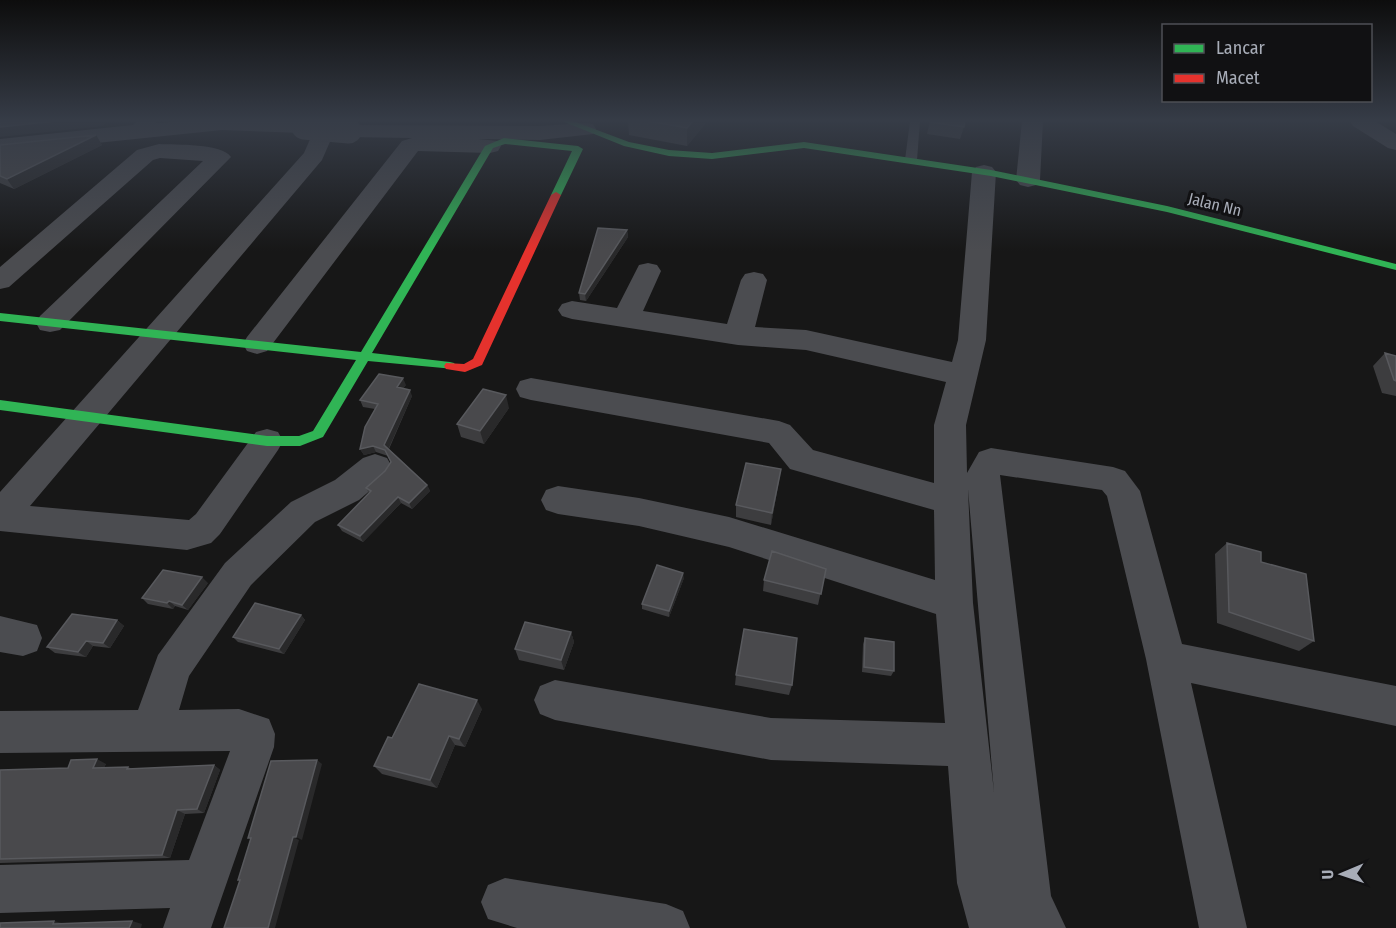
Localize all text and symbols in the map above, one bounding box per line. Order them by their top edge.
legend [1162,24,1372,102]
text: Lancar [1216,37,1265,59]
text: Macet [1216,67,1260,89]
street label: Jalan Nn [1186,189,1244,220]
north arrow [1312,844,1372,904]
text: U [1318,869,1337,880]

